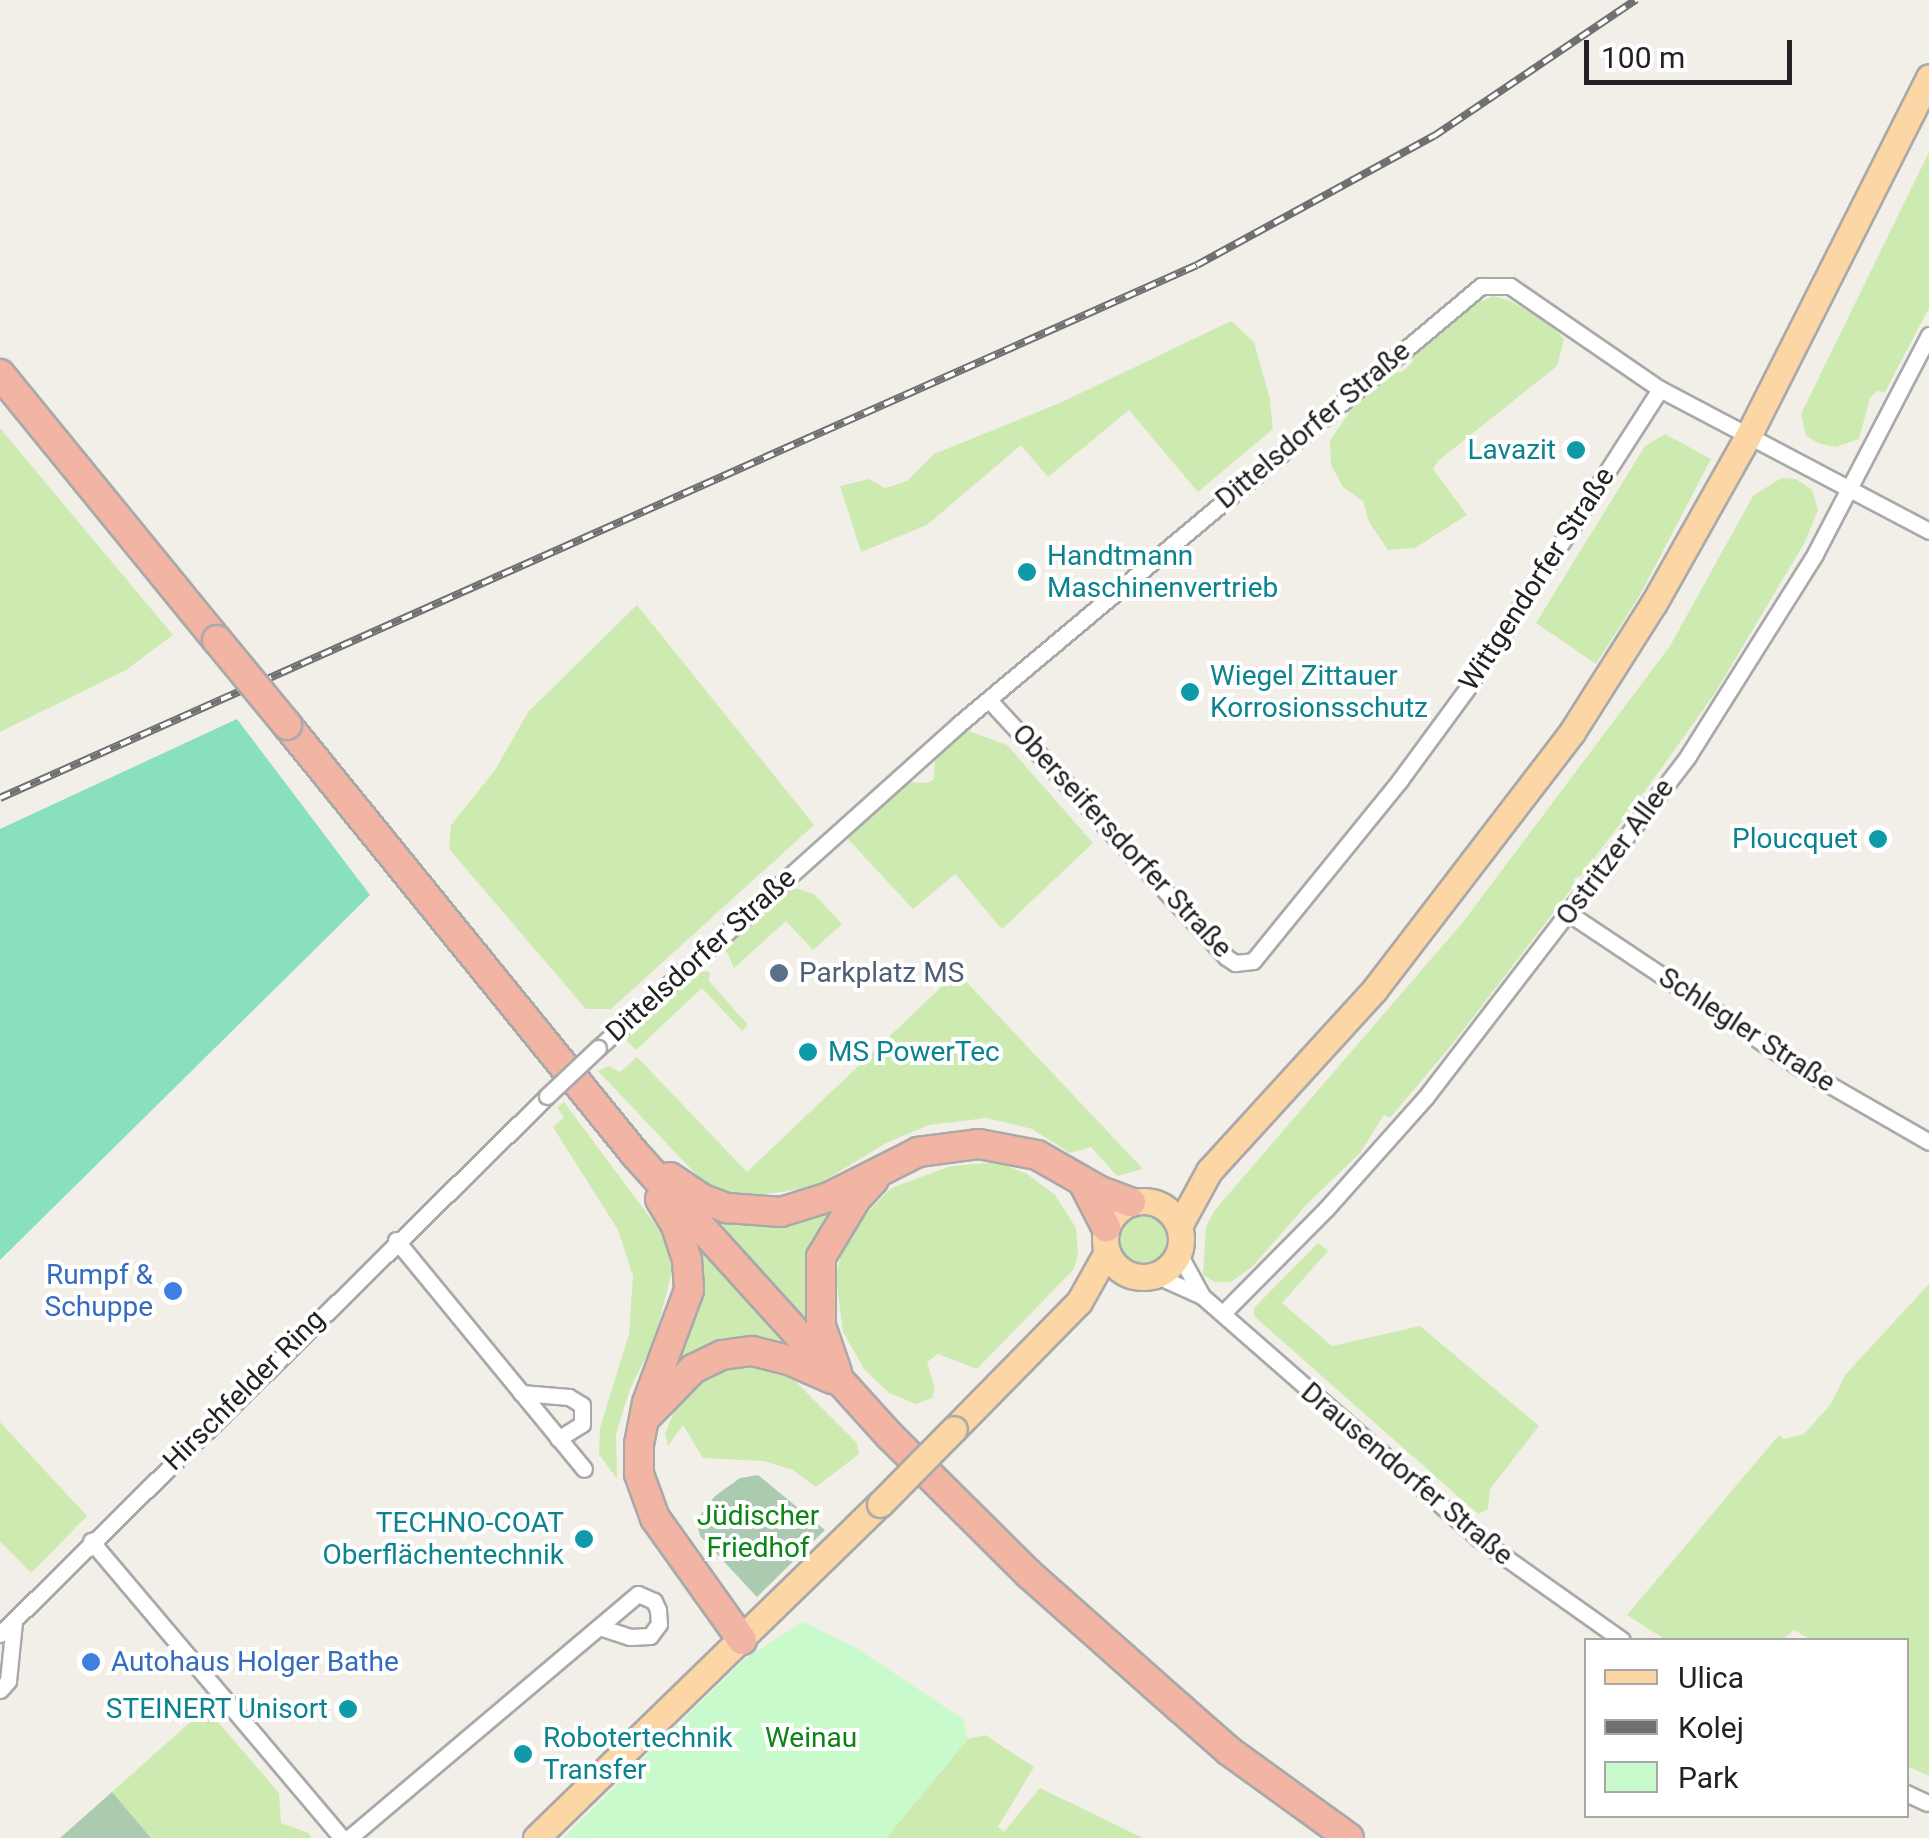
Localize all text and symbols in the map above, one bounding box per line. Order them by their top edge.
scale bar [1589,20,1796,82]
text: 100 m [1601,40,1685,75]
street label: Dittelsdorfer Straße [1209,334,1417,516]
place label: Lavazit [1467,433,1556,467]
marker: Lavazit [1565,439,1587,461]
street label: Wittgendorfer Straße [1452,461,1622,697]
place label: Handtmann Maschinenvertrieb [1047,539,1278,605]
marker: Handtmann Maschinenvertrieb [1016,561,1038,583]
place label: Wiegel Zittauer Korrosionsschutz [1210,659,1428,725]
marker: Wiegel Zittauer Korrosionsschutz [1179,681,1201,703]
street label: Oberseifersdorfer Straße [1005,717,1239,965]
street label: Ostritzer Allee [1549,772,1681,932]
place label: Ploucquet [1732,822,1858,856]
marker: Ploucquet [1867,828,1889,850]
street label: Dittelsdorfer Straße [599,861,803,1049]
place label: Parkplatz MS [799,956,964,990]
street label: Schlegler Straße [1652,960,1842,1100]
marker: Parkplatz MS [768,962,790,984]
place label: MS PowerTec [828,1035,1000,1069]
marker: MS PowerTec [797,1041,819,1063]
place label: Rumpf & Schuppe [45,1258,153,1324]
marker: Rumpf & Schuppe [162,1280,184,1302]
street label: Hirschfelder Ring [156,1302,332,1478]
street label: Drausendorfer Straße [1294,1376,1520,1572]
park label: Jüdischer Friedhof [697,1499,819,1565]
place label: TECHNO-COAT Oberflächentechnik [323,1506,564,1572]
marker: TECHNO-COAT Oberflächentechnik [573,1528,595,1550]
legend [1584,1638,1909,1818]
place label: Autohaus Holger Bathe [111,1645,399,1679]
marker: Autohaus Holger Bathe [80,1651,102,1673]
text: Ulica [1678,1660,1744,1695]
place label: STEINERT Unisort [105,1692,328,1726]
marker: STEINERT Unisort [337,1698,359,1720]
text: Kolej [1678,1710,1744,1745]
place label: Robotertechnik Transfer [543,1721,733,1787]
park label: Weinau [765,1721,857,1755]
marker: Robotertechnik Transfer [512,1743,534,1765]
text: Park [1678,1760,1738,1795]

